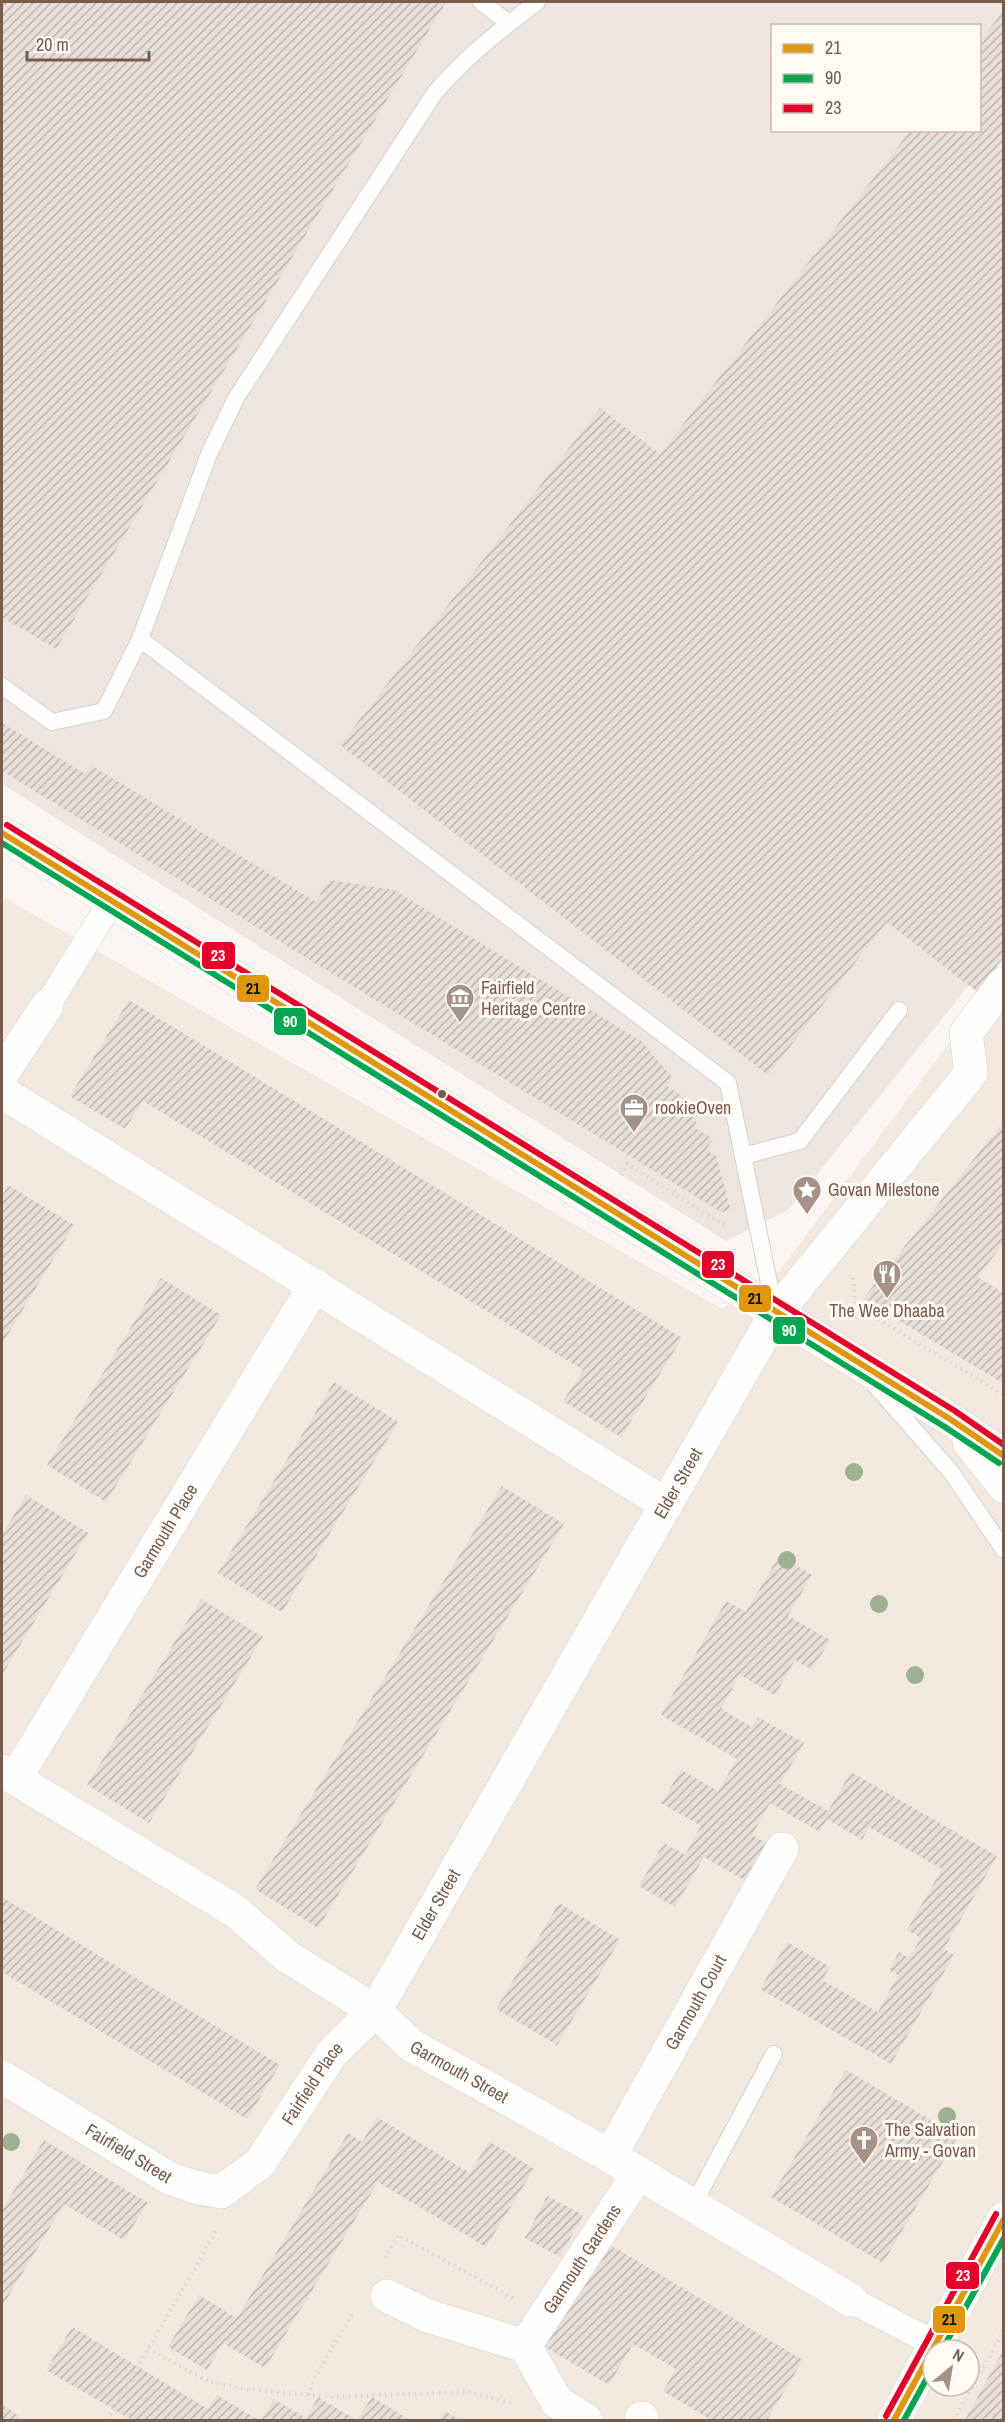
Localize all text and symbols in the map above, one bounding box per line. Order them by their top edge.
scale bar [27,24,148,62]
legend [771,24,981,132]
text: 20 m [36,32,69,57]
text: 21 [825,35,842,60]
text: 90 [825,65,841,90]
text: 23 [825,95,841,120]
line badge: 23 [201,941,236,970]
text: 23 [211,944,225,966]
line badge: 21 [236,974,270,1003]
place label: Fairfield Heritage Centre [481,975,586,1021]
text: 21 [246,977,261,999]
museum icon: Fairfield Heritage Centre [444,982,476,1024]
line badge: 90 [273,1007,307,1036]
text: 90 [283,1010,297,1032]
unlabelled marker [436,1088,448,1100]
office icon: rookieOven [618,1092,650,1134]
place label: rookieOven [655,1095,731,1120]
place icon: Govan Milestone [791,1174,823,1216]
place label: Govan Milestone [828,1177,940,1202]
line badge: 23 [701,1250,735,1279]
text: 23 [711,1253,725,1275]
restaurant icon: The Wee Dhaaba [871,1258,903,1300]
line badge: 21 [738,1284,772,1313]
text: 21 [748,1287,763,1309]
place label: The Wee Dhaaba [829,1298,945,1323]
line badge: 90 [772,1316,806,1345]
text: 90 [782,1319,796,1341]
street label: Elder Street [647,1443,708,1523]
street label: Garmouth Place [127,1479,203,1583]
street label: Elder Street [405,1864,466,1944]
street label: Garmouth Court [659,1950,732,2055]
street label: Garmouth Street [406,2034,513,2109]
street label: Fairfield Place [275,2036,348,2129]
street label: Fairfield Street [81,2117,177,2189]
place label: The Salvation Army - Govan [884,2117,976,2163]
church icon: The Salvation Army - Govan [848,2124,880,2166]
street label: Garmouth Gardens [537,2199,627,2319]
line badge: 23 [945,2261,980,2290]
text: 23 [956,2264,970,2286]
line badge: 21 [932,2305,966,2334]
text: 21 [942,2308,957,2330]
north arrow [921,2338,981,2398]
text: N [949,2343,968,2367]

